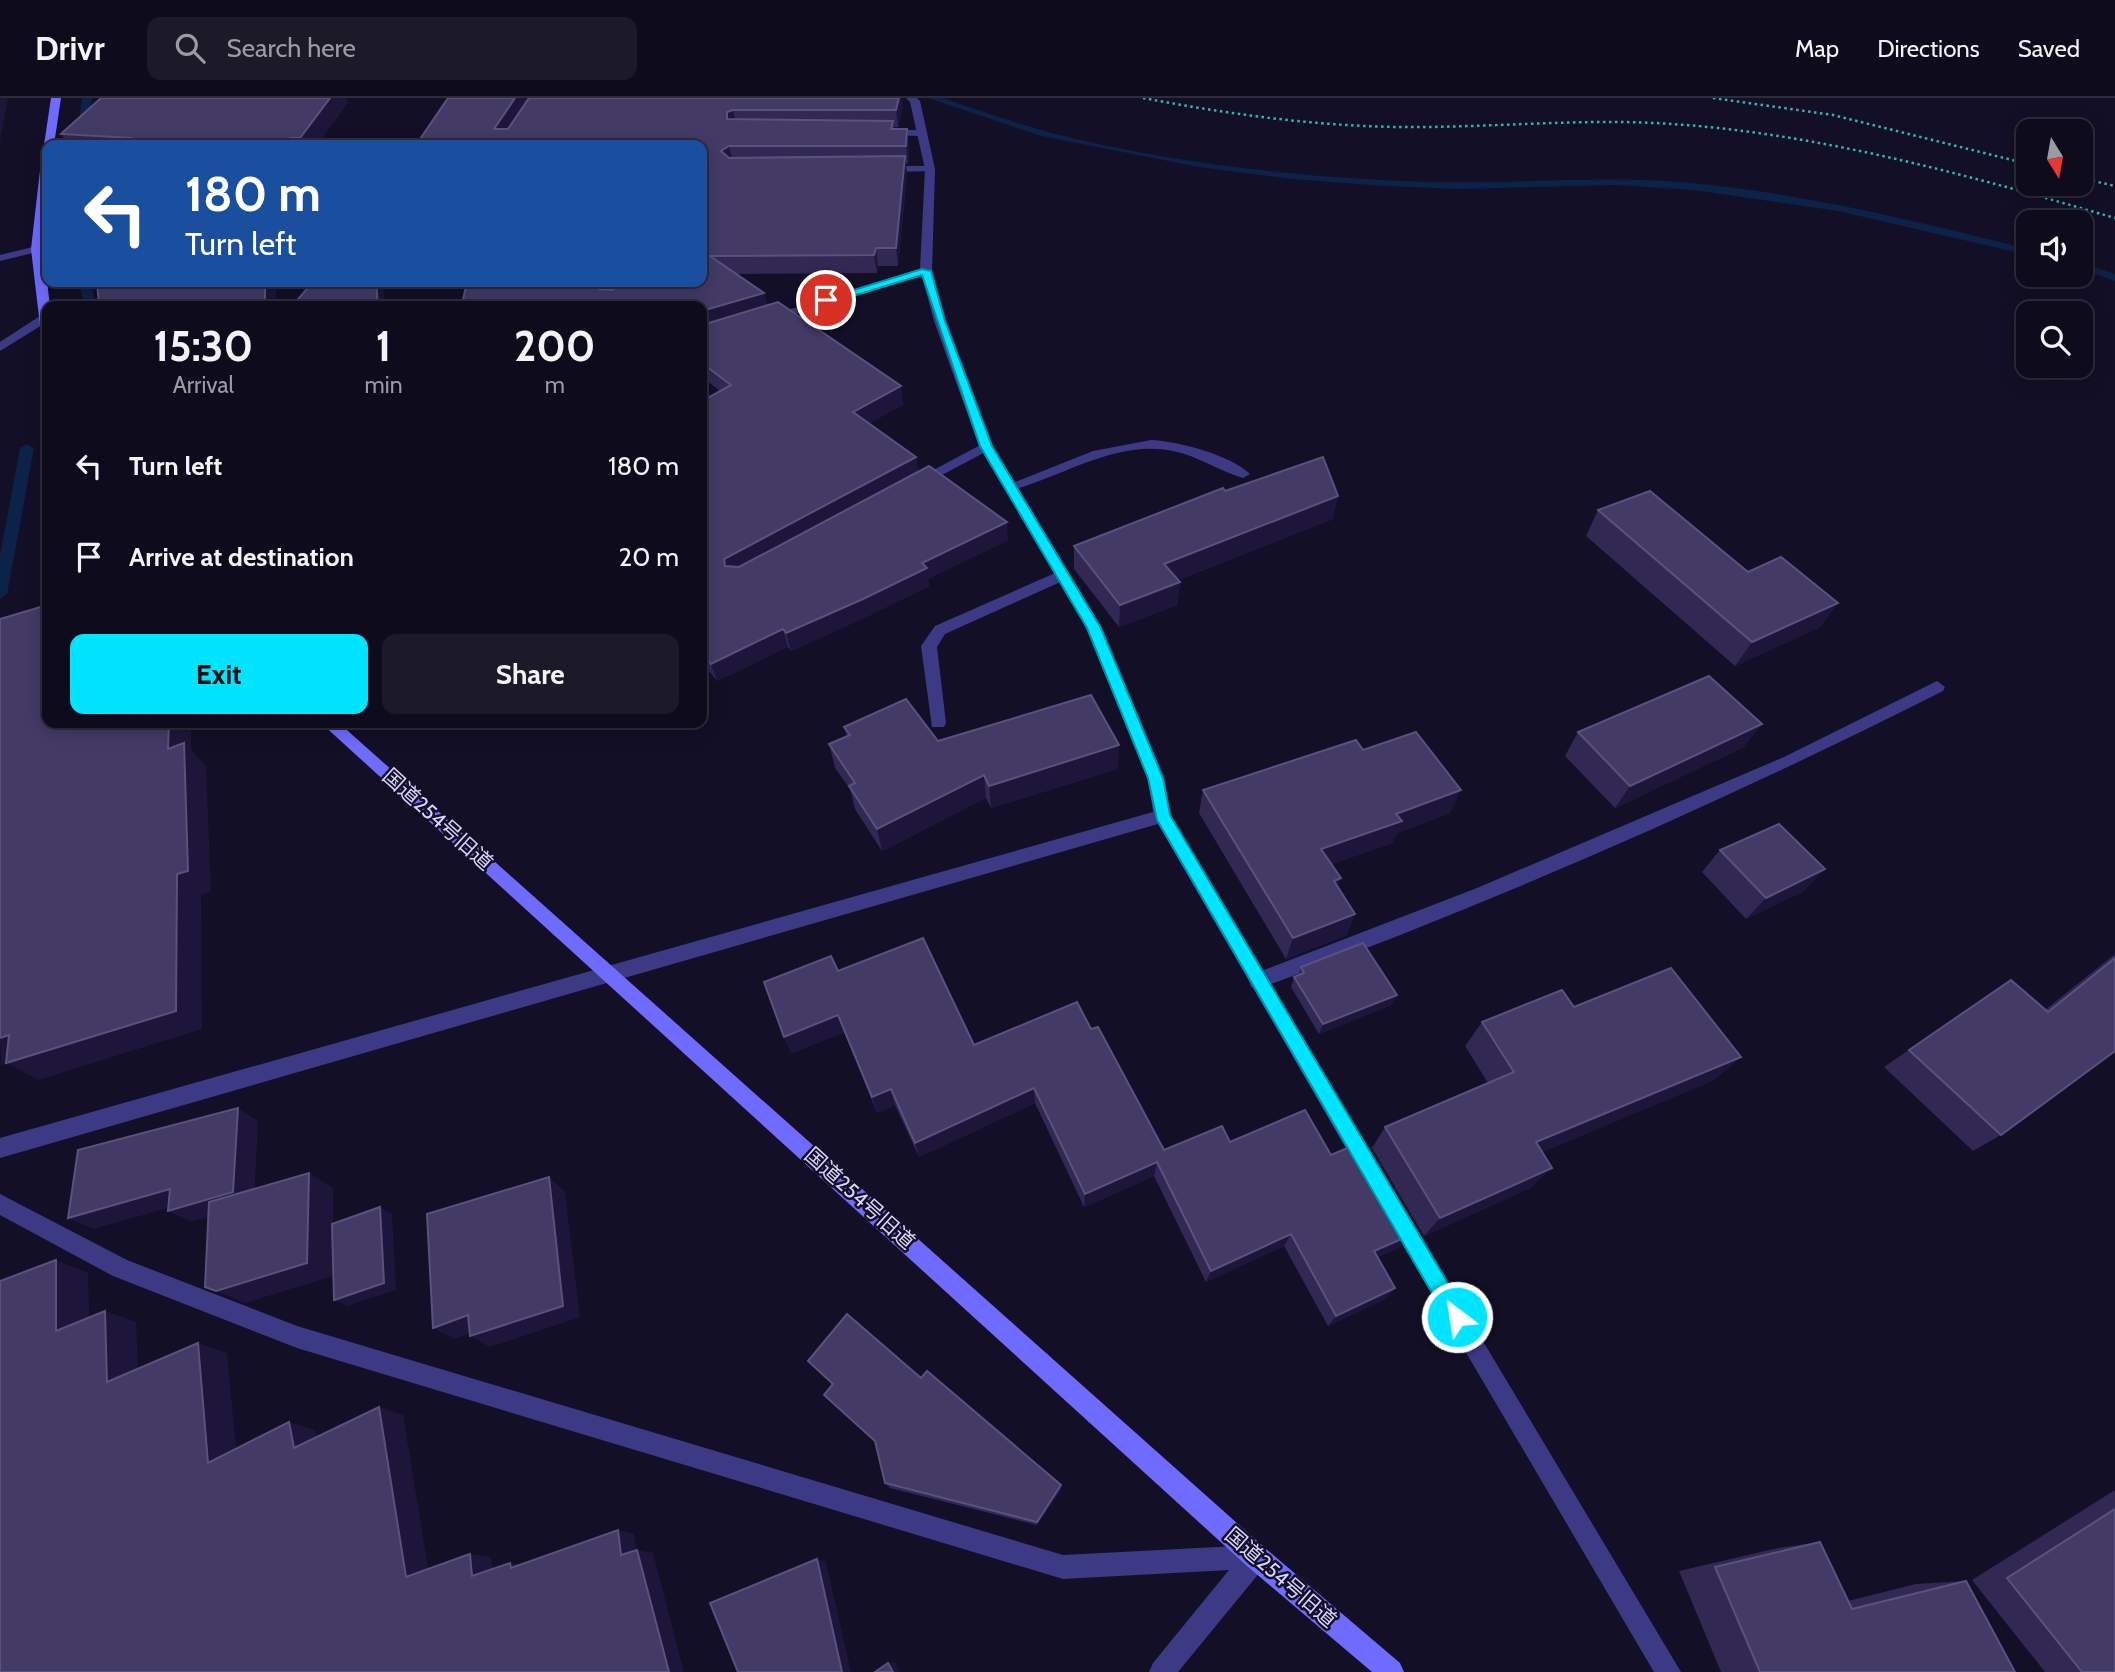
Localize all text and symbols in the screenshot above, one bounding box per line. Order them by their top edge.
search box [147,17,637,80]
text: Drivr [35,28,105,68]
icon: search [171,29,209,67]
text: Search here [227,32,356,64]
text: Map [1795,34,1839,63]
text: Directions [1877,34,1980,63]
text: Saved [2018,34,2080,63]
north arrow [2016,119,2093,196]
map controls [2016,119,2093,378]
text: 180 m [185,164,321,223]
icon: left [70,168,161,259]
button: sound [2016,210,2093,287]
text: Turn left [185,224,296,263]
pin [796,270,856,330]
icon: arrive [807,281,845,319]
button: search [2016,301,2093,378]
text: 15:30 [153,320,253,372]
text: 1 [376,320,391,372]
text: 200 [514,320,596,372]
text: Arrival [173,371,234,399]
text: min [365,371,403,399]
text: m [545,371,565,399]
icon: left [70,447,108,485]
text: Turn left [129,450,222,482]
text: 180 m [608,450,679,482]
icon: arrive [70,538,108,576]
text: Arrive at destination [129,541,354,573]
text: 20 m [619,541,679,573]
button: Exit [70,634,368,714]
button: Share [382,634,679,714]
street label: 国道254号旧道 [378,763,498,875]
street label: 国道254号旧道 [800,1142,920,1254]
position arrow [1420,1280,1494,1354]
street label: 国道254号旧道 [1220,1522,1342,1632]

